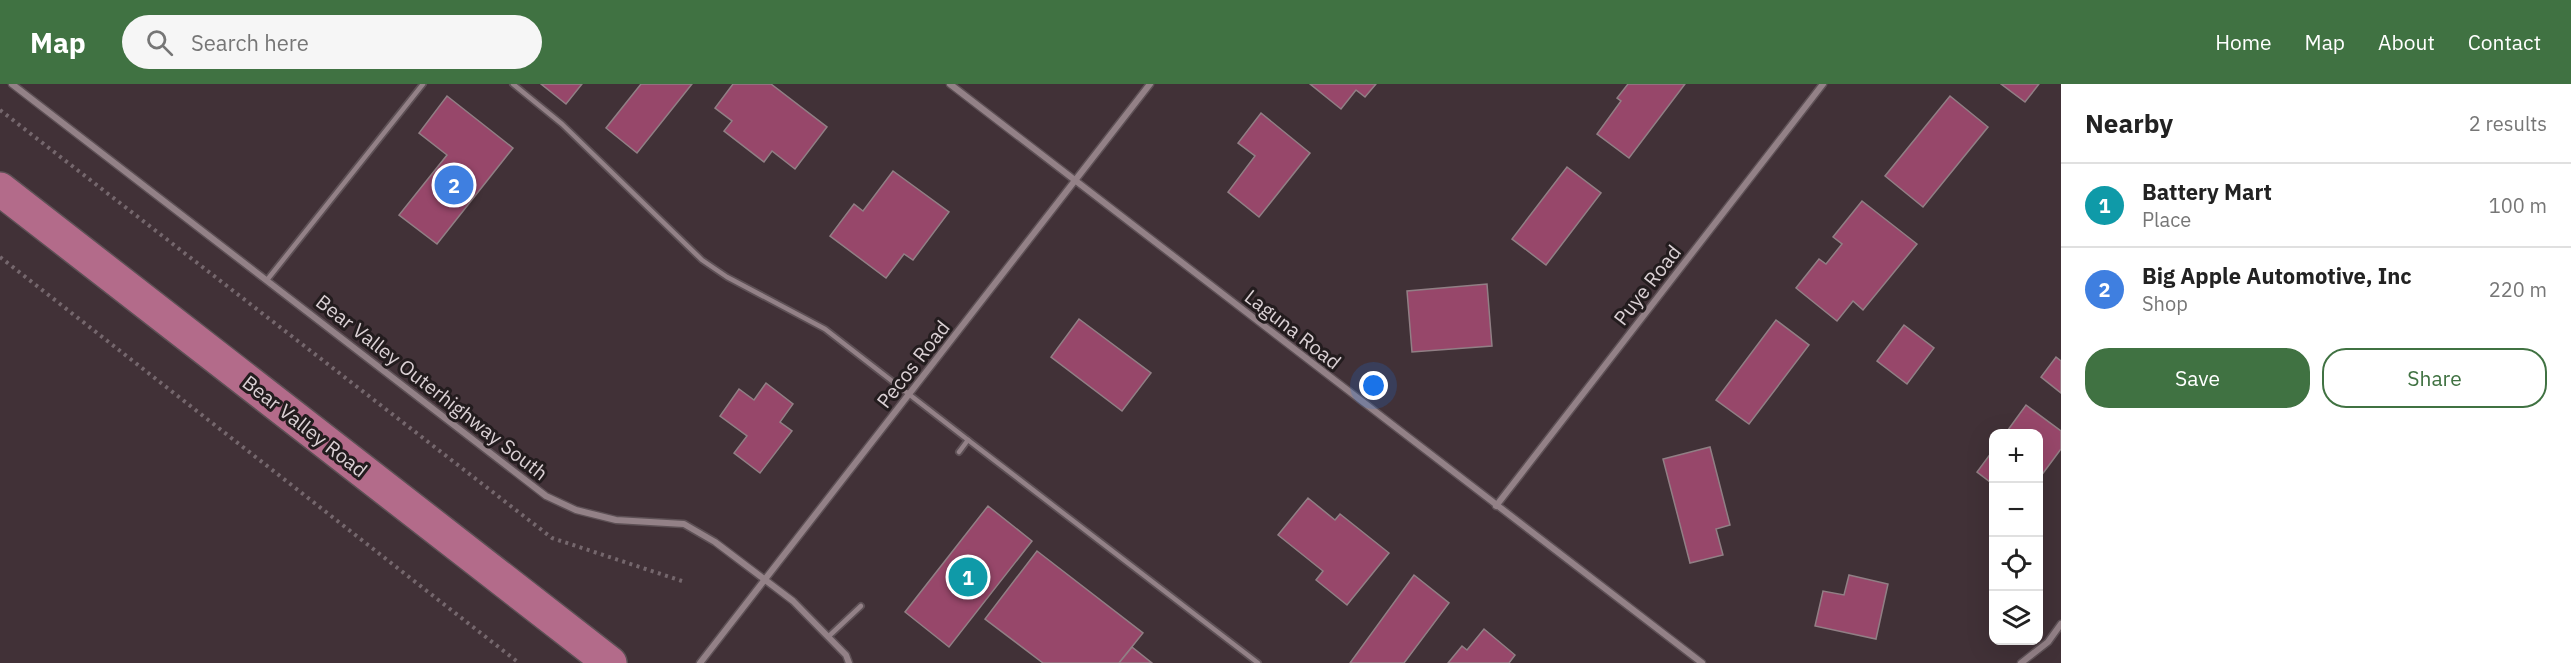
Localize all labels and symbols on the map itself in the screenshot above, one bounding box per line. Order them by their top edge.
pin: 2 [434,162,474,208]
street label: Puye Road [1607,239,1687,331]
street label: Laguna Road [1239,283,1347,375]
street label: Bear Valley Outerhighway South [310,288,554,486]
street label: Pecos Road [870,315,956,413]
street label: Bear Valley Road [237,369,373,483]
your location [1359,371,1388,400]
pin: 1 [948,554,988,600]

